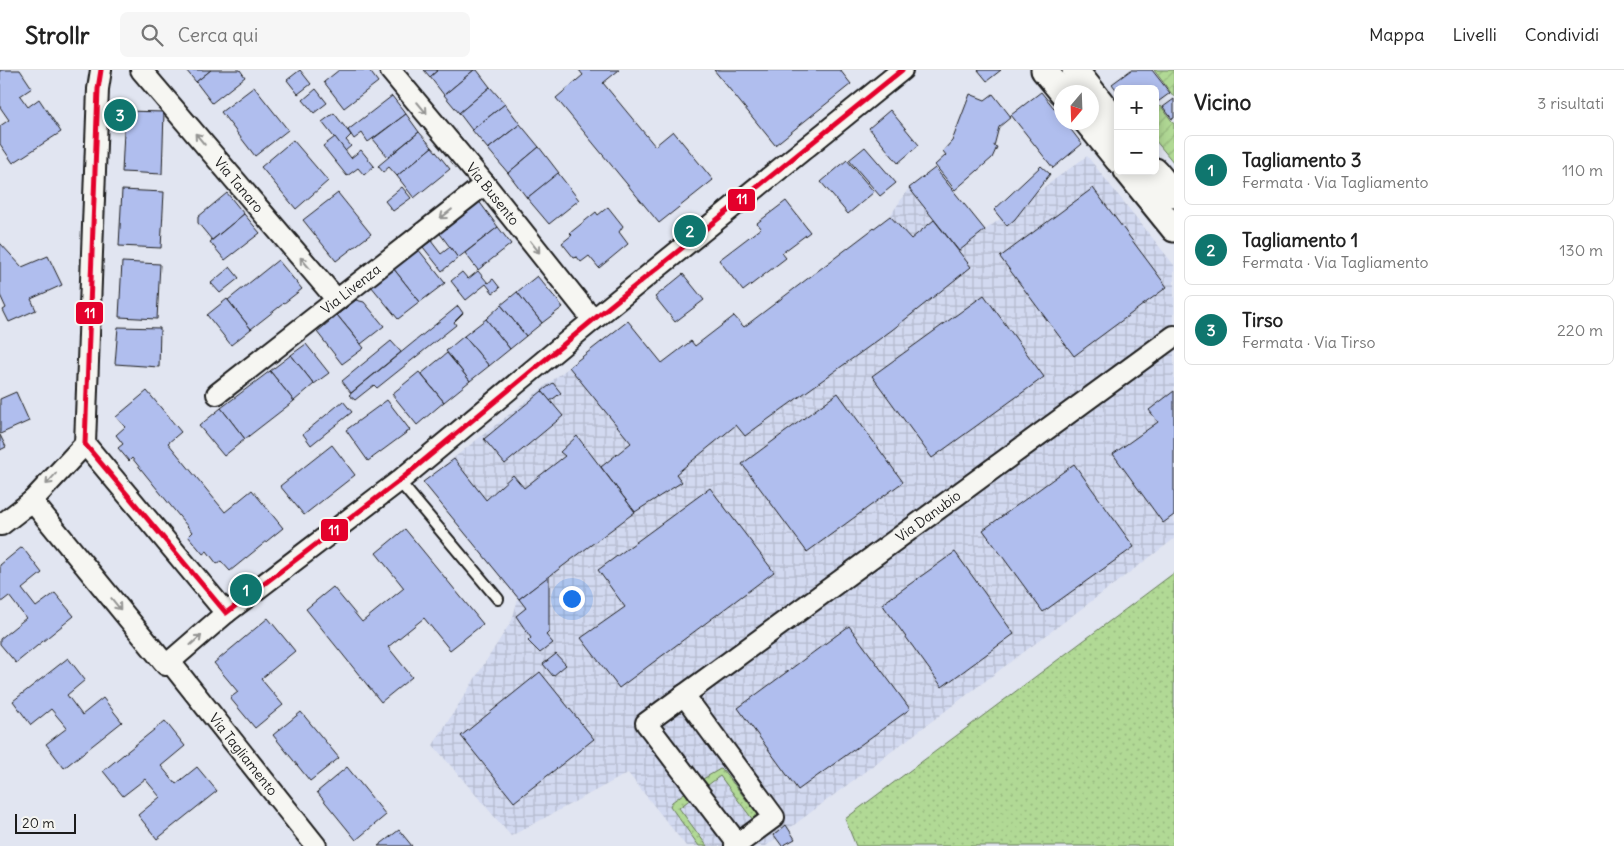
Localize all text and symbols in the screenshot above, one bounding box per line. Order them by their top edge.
search box [120,12,470,57]
text: Strollr [25,20,90,50]
icon: search [138,21,166,49]
text: Cerca qui [178,23,258,47]
text: Mappa [1369,23,1424,46]
text: Livelli [1452,23,1497,46]
text: Condividi [1525,23,1599,46]
north arrow [1054,85,1099,130]
map controls [1114,85,1159,175]
button: + [1114,85,1159,130]
text: Vicino [1194,89,1251,116]
text: 3 risultati [1537,93,1604,113]
pin: 3 [104,96,136,134]
one-way arrow [416,101,427,114]
button: − [1114,130,1159,175]
one-way arrow [194,132,206,145]
text: Tagliamento 3 [1242,148,1362,172]
street label: Via Tanaro [210,154,268,216]
street label: Via Busento [462,159,523,229]
text: 1 [1208,160,1214,180]
text: 110 m [1562,160,1603,180]
text: Fermata · Via Tagliamento [1242,172,1429,192]
line badge: 11 [727,188,756,212]
text: 11 [736,190,748,208]
one-way arrow [440,208,453,219]
pin: 2 [674,212,706,250]
text: Tagliamento 1 [1242,228,1358,252]
one-way arrow [530,240,541,253]
text: 2 [1207,240,1215,260]
text: 130 m [1559,240,1603,260]
text: Fermata · Via Tagliamento [1242,252,1429,272]
one-way arrow [300,256,311,269]
street label: Via Livenza [317,260,384,318]
line badge: 11 [75,301,104,325]
text: 11 [84,304,96,322]
text: Tirso [1242,308,1283,332]
text: 3 [1206,320,1216,340]
text: 220 m [1557,320,1603,340]
text: Fermata · Via Tirso [1242,332,1375,352]
one-way arrow [45,473,57,486]
street label: Via Danubio [892,486,964,546]
line badge: 11 [320,518,349,542]
text: 11 [328,521,340,539]
pin: 1 [230,571,262,609]
your location [559,586,585,612]
one-way arrow [111,598,122,611]
one-way arrow [189,635,202,646]
street label: Via Tagliamento [205,710,282,799]
scale bar [15,811,76,834]
text: 20 m [22,814,55,832]

